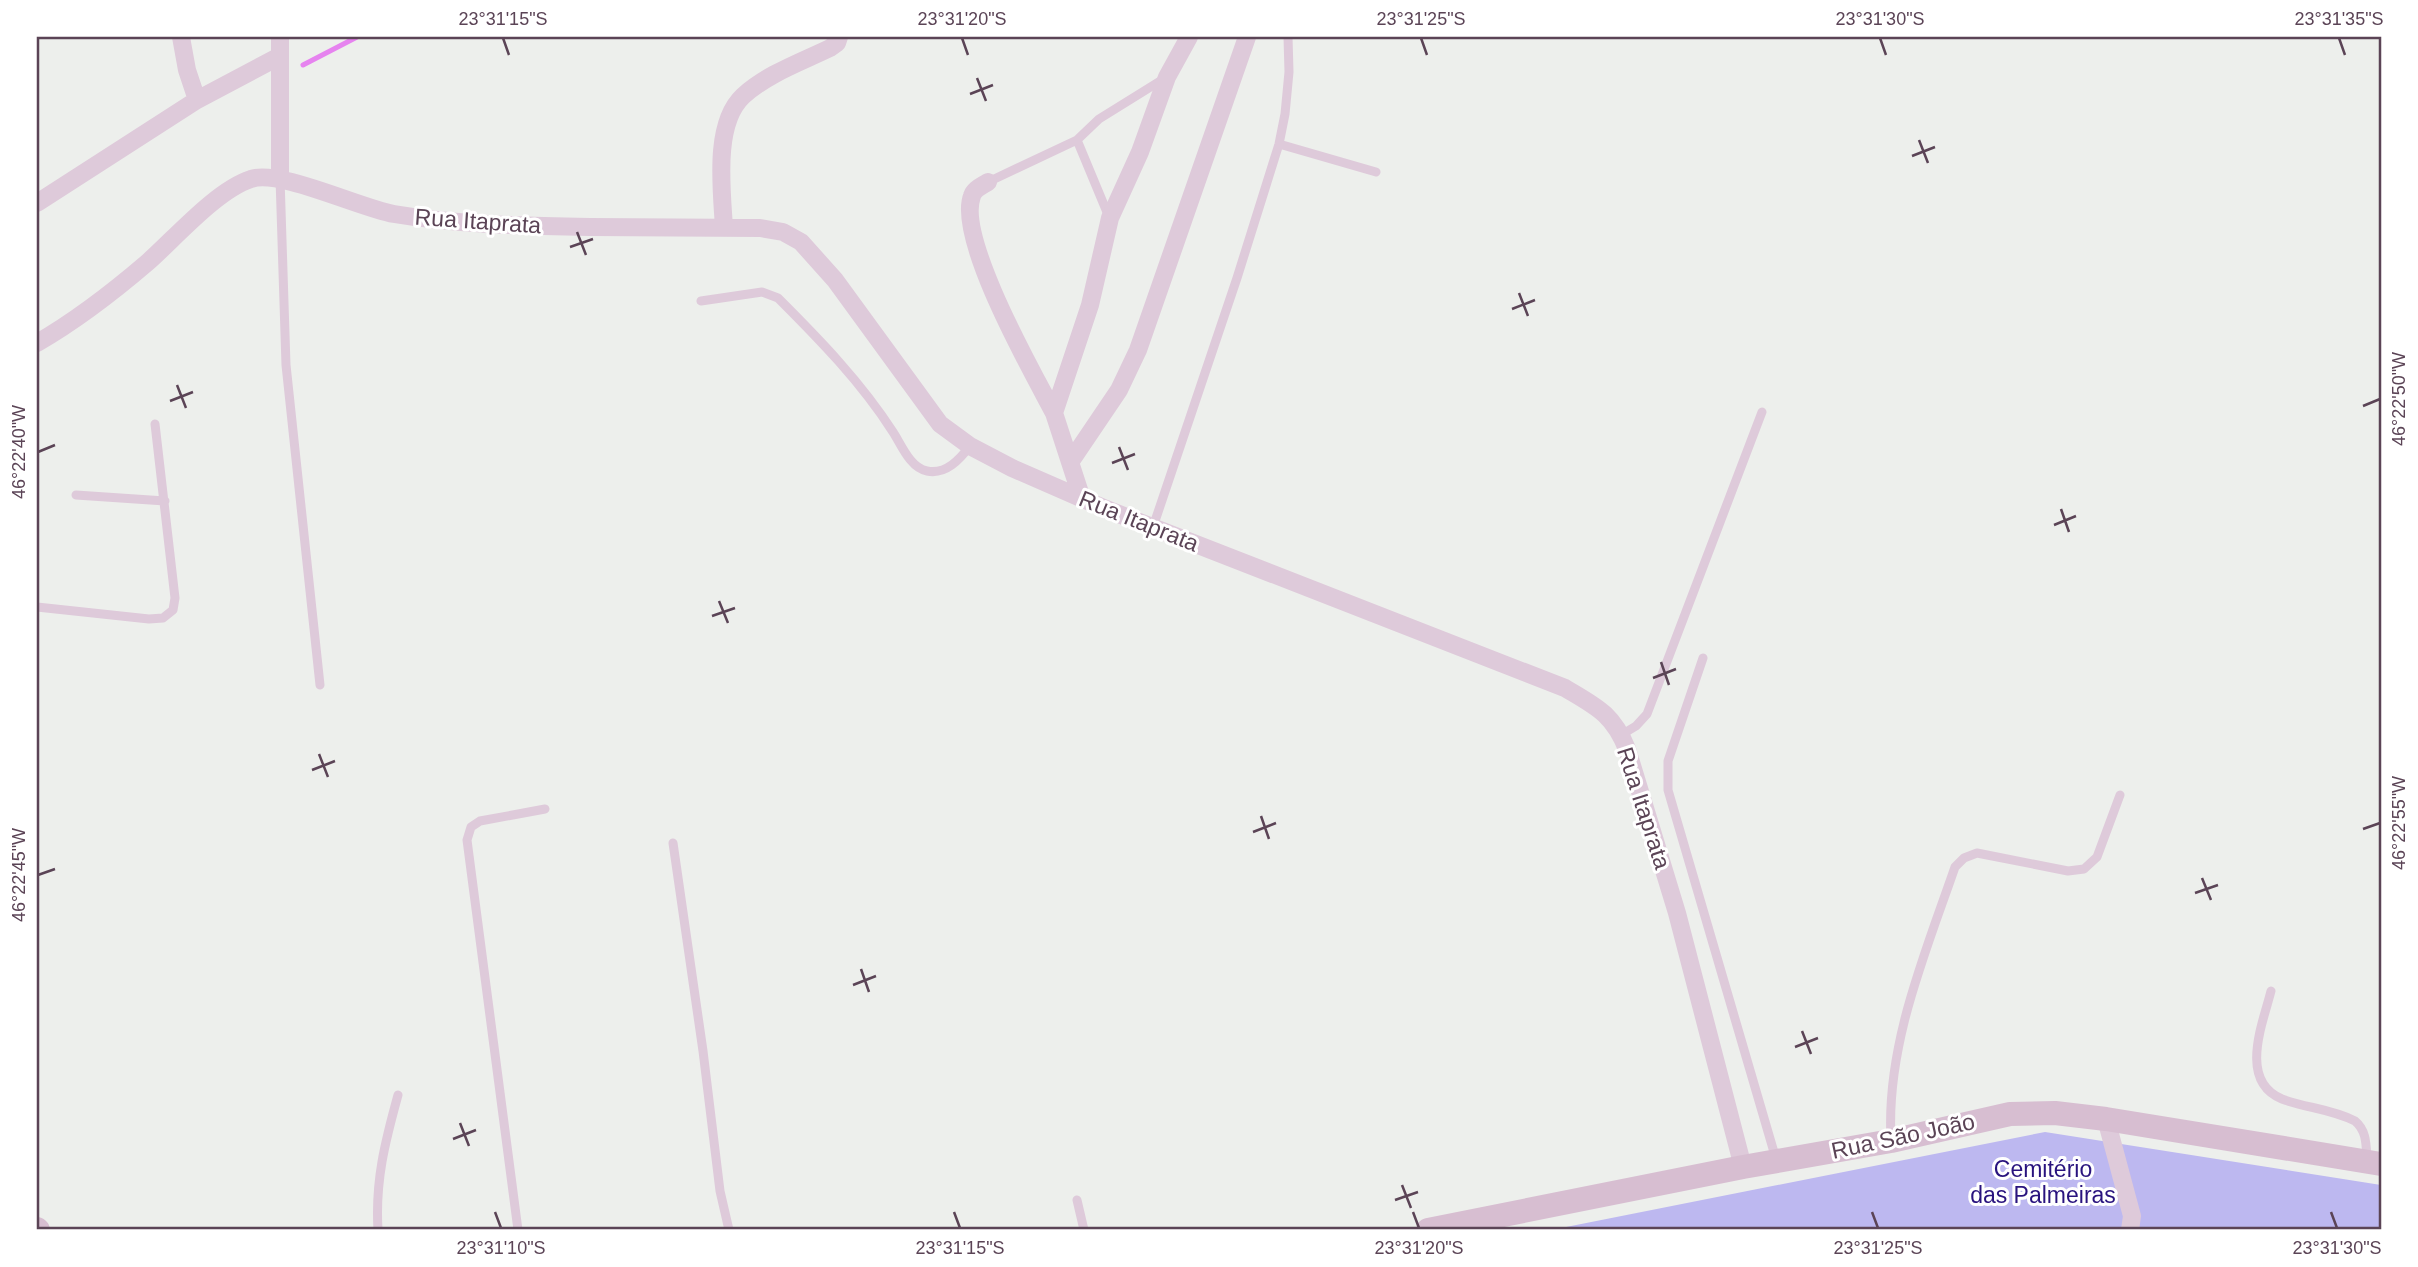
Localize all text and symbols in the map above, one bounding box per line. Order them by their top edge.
text: 23°31'15"S [458,9,548,29]
text: 23°31'20"S [917,9,1007,29]
text: 23°31'25"S [1376,9,1466,29]
text: 23°31'30"S [1835,9,1925,29]
text: 23°31'35"S [2294,9,2384,29]
street label: Rua Itaprata [414,204,542,238]
text: 46°22'50"W [2389,352,2409,446]
text: 46°22'40"W [9,405,29,499]
street label: Rua Itaprata [1075,485,1203,557]
street label: Rua Itaprata [1612,744,1676,872]
text: 46°22'55"W [2389,776,2409,870]
text: 46°22'45"W [9,828,29,922]
street label: Rua São João [1829,1108,1977,1164]
park label: Cemitério das Palmeiras [1970,1156,2116,1208]
text: 23°31'10"S [456,1238,546,1258]
text: 23°31'15"S [915,1238,1005,1258]
text: 23°31'20"S [1374,1238,1464,1258]
text: 23°31'25"S [1833,1238,1923,1258]
text: 23°31'30"S [2292,1238,2382,1258]

